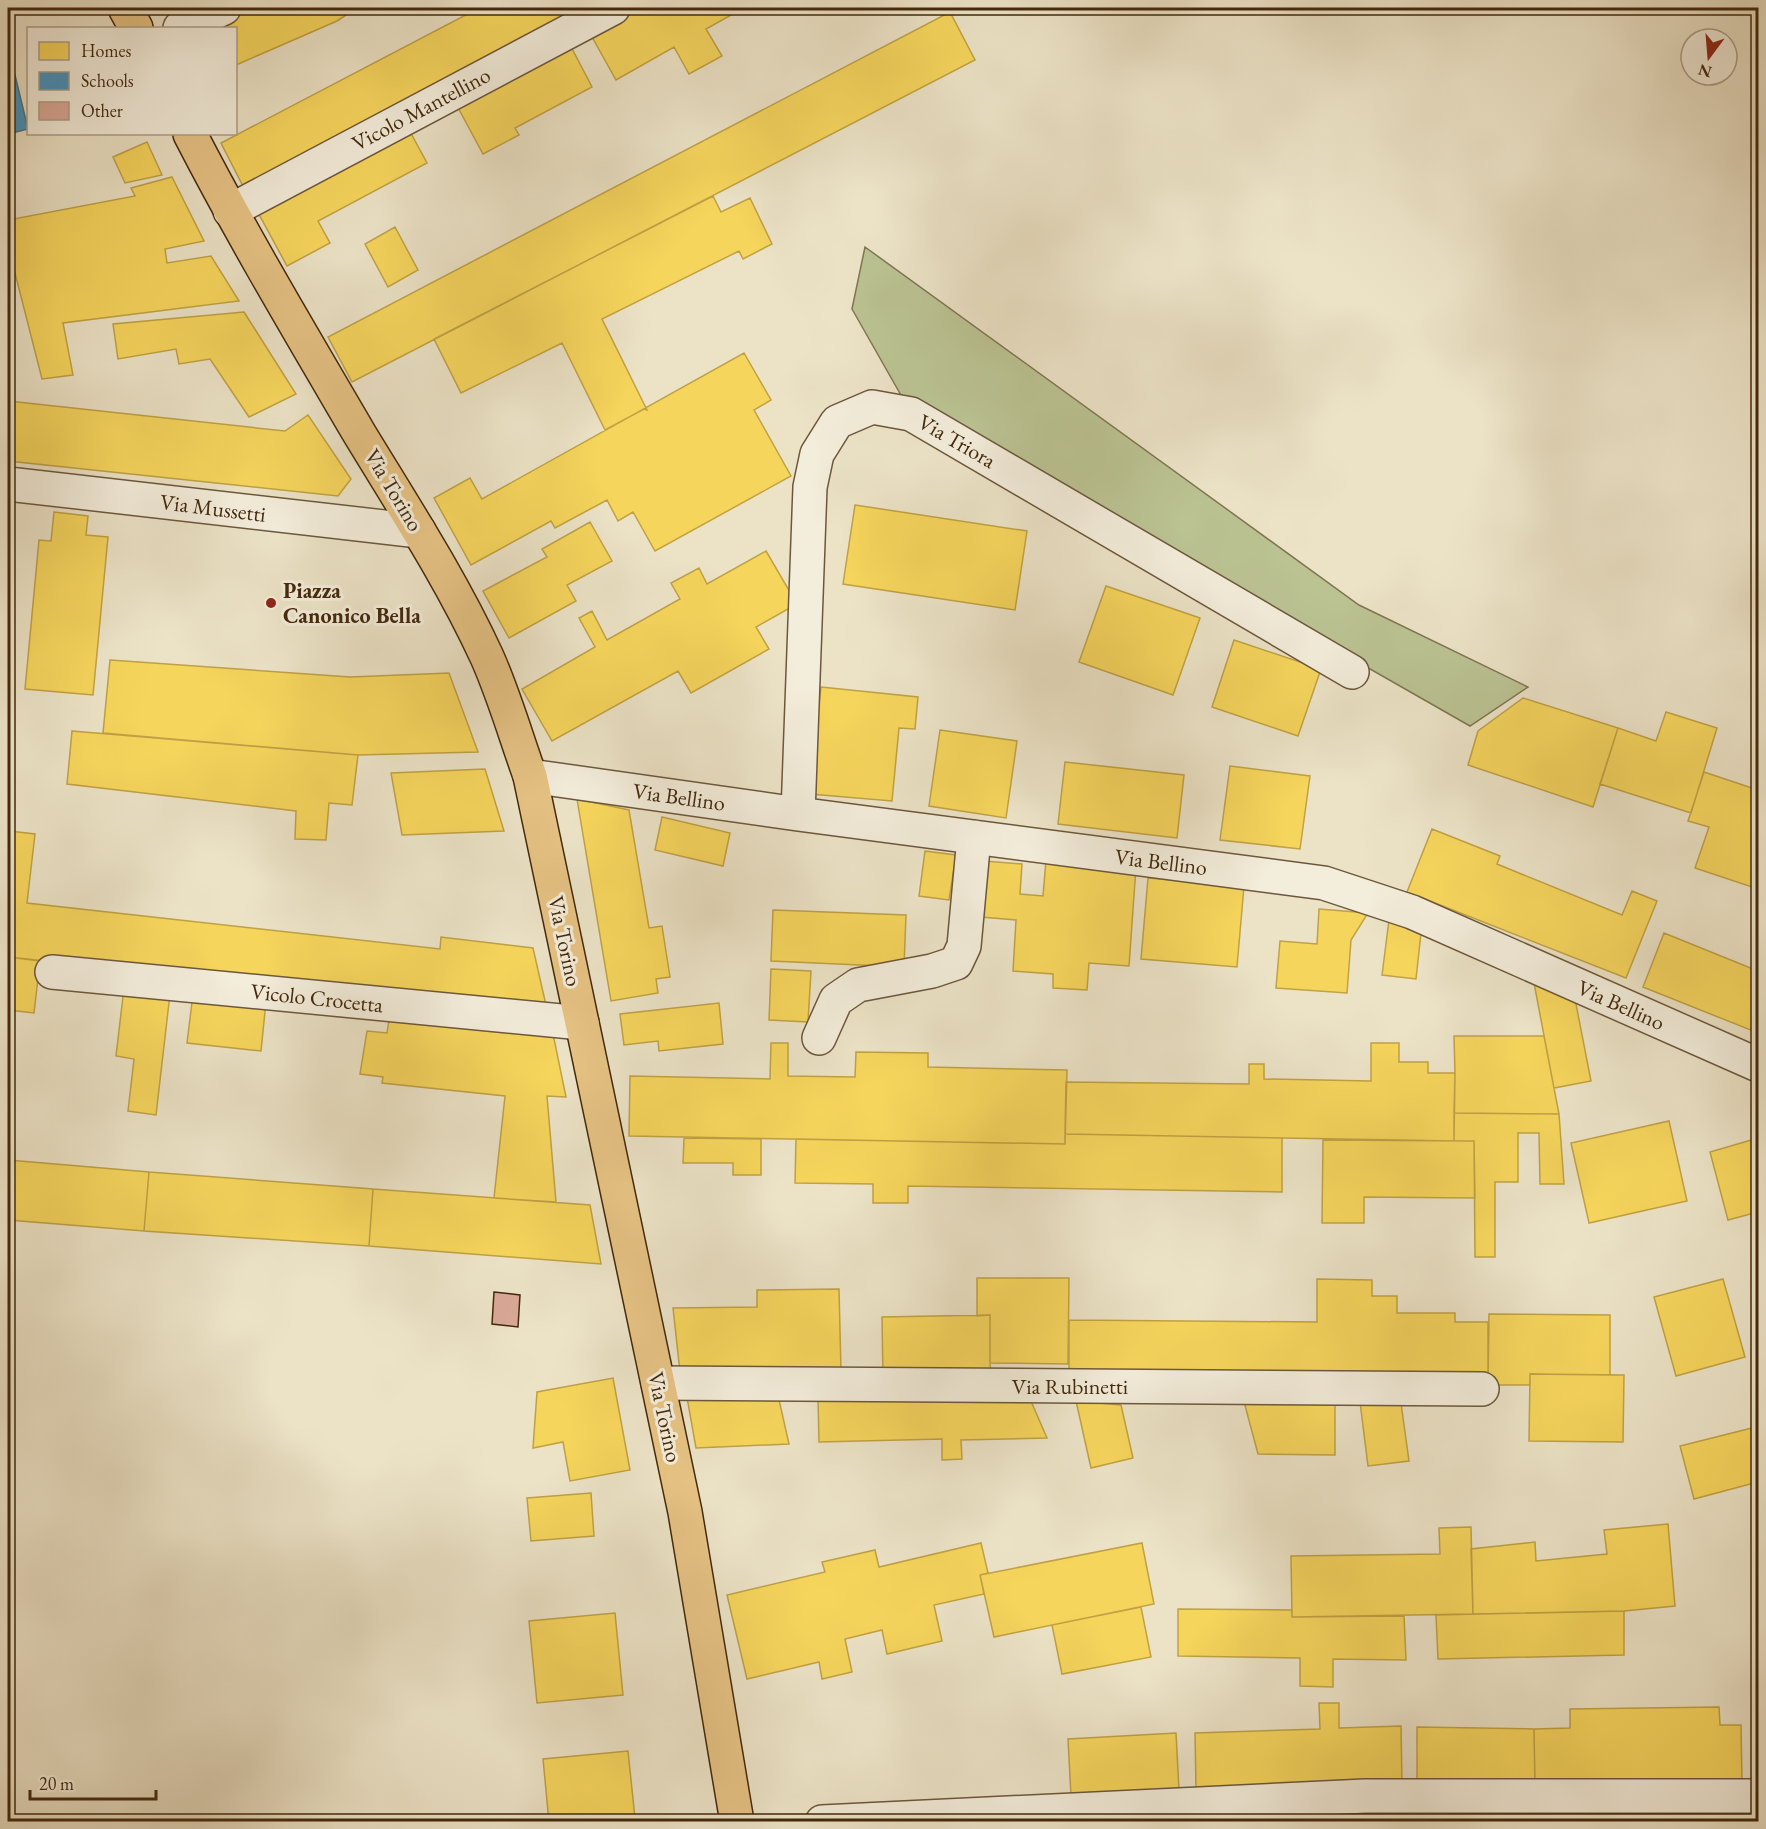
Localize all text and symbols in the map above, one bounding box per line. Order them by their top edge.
legend [27,27,237,135]
north arrow [1679,27,1739,87]
text: Homes [81,39,132,62]
text: N [1696,59,1714,83]
street label: Vicolo Mantellino [347,60,495,158]
text: Schools [81,69,134,92]
text: Other [81,99,123,122]
street label: Via Triora [913,407,1001,475]
street label: Via Torino [358,443,430,537]
street label: Via Mussetti [158,487,268,529]
place label: Piazza Canonico Bella [283,576,421,630]
marker: Piazza Canonico Bella [264,596,278,610]
street label: Via Bellino [631,776,727,818]
street label: Via Bellino [1113,842,1209,882]
street label: Via Torino [541,893,589,989]
street label: Via Bellino [1573,973,1669,1037]
street label: Vicolo Crocetta [249,977,385,1019]
street label: Via Torino [641,1369,689,1465]
street label: Via Rubinetti [1012,1372,1128,1401]
scale bar [30,1763,156,1801]
text: 20 m [39,1772,74,1795]

